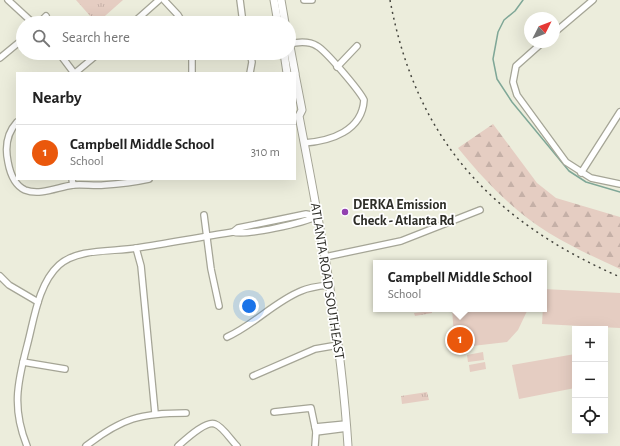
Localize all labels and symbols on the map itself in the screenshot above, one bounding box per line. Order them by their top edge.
north arrow [524,12,560,48]
place label: DERKA Emission Check - Atlanta Rd [353,198,455,228]
street label: ATLANTA ROAD SOUTHEAST [308,202,346,361]
marker: DERKA Emission Check - Atlanta Rd [340,207,350,217]
your location [239,296,259,316]
pin: 1 [447,325,473,355]

